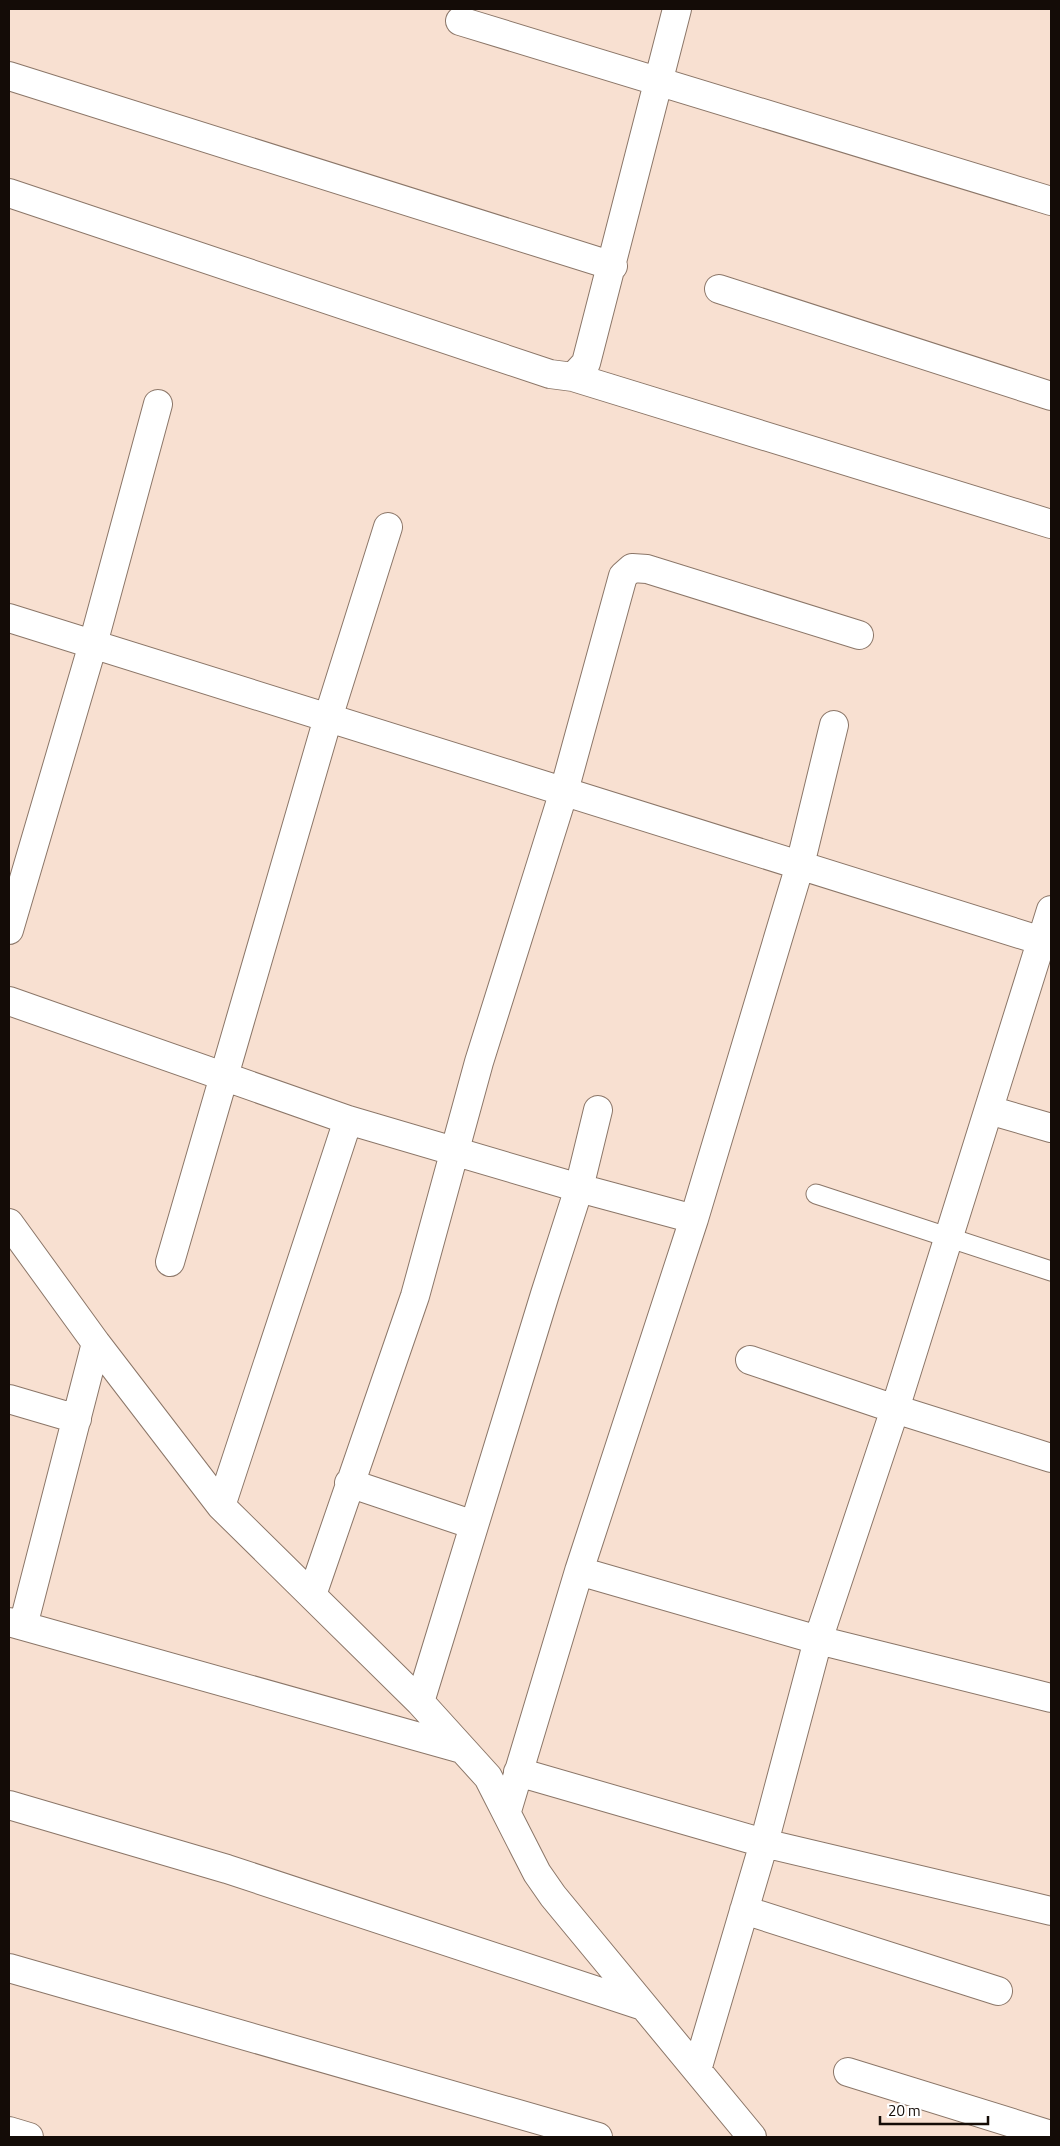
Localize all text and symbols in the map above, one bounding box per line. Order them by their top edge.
scale bar [880,2094,988,2126]
text: 20 m [888,2099,921,2122]

